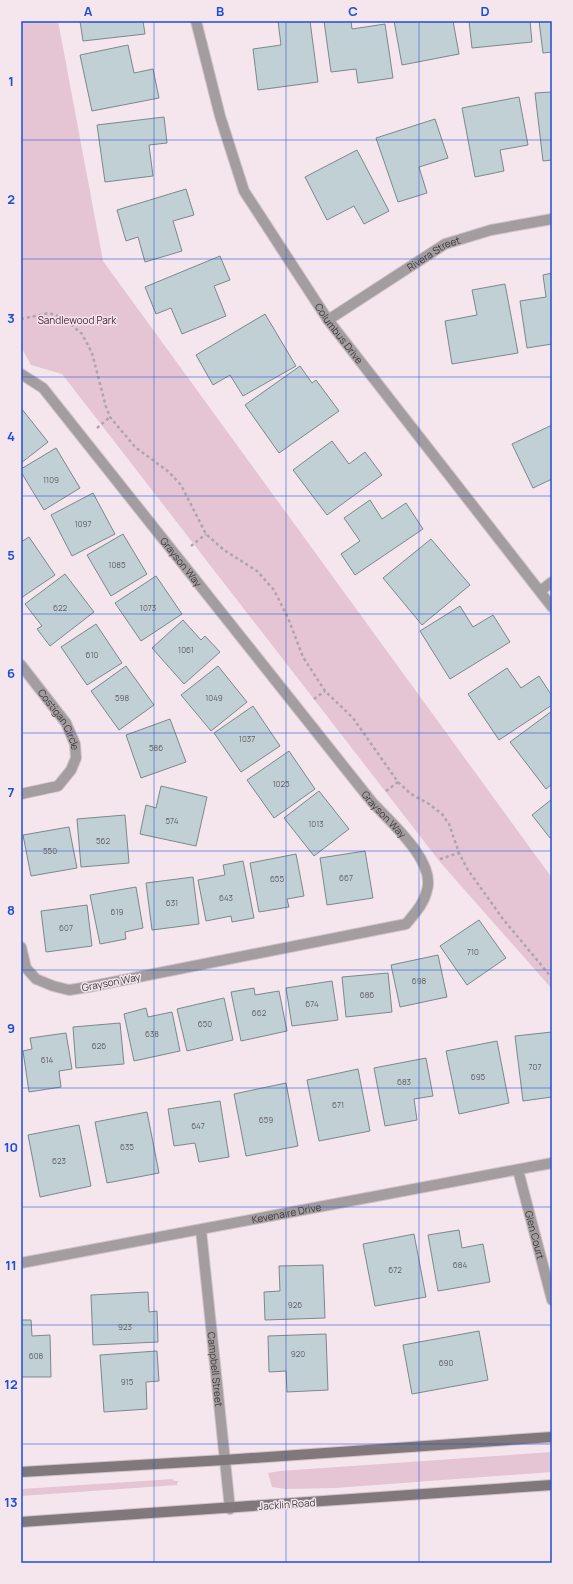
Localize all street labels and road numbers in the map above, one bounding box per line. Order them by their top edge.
street label: Rivera Street [404,233,462,274]
street label: Columbus Drive [312,300,367,367]
street label: Grayson Way [157,534,206,590]
street label: Costigan Circle [35,686,82,751]
street label: Grayson Way [359,788,410,841]
street label: Grayson Way [80,969,142,995]
street label: Kevenaire Drive [250,1200,322,1226]
street label: Glen Court [522,1209,548,1261]
street label: Campbell Street [205,1331,226,1407]
street label: Jacklin Road [258,1495,316,1513]

